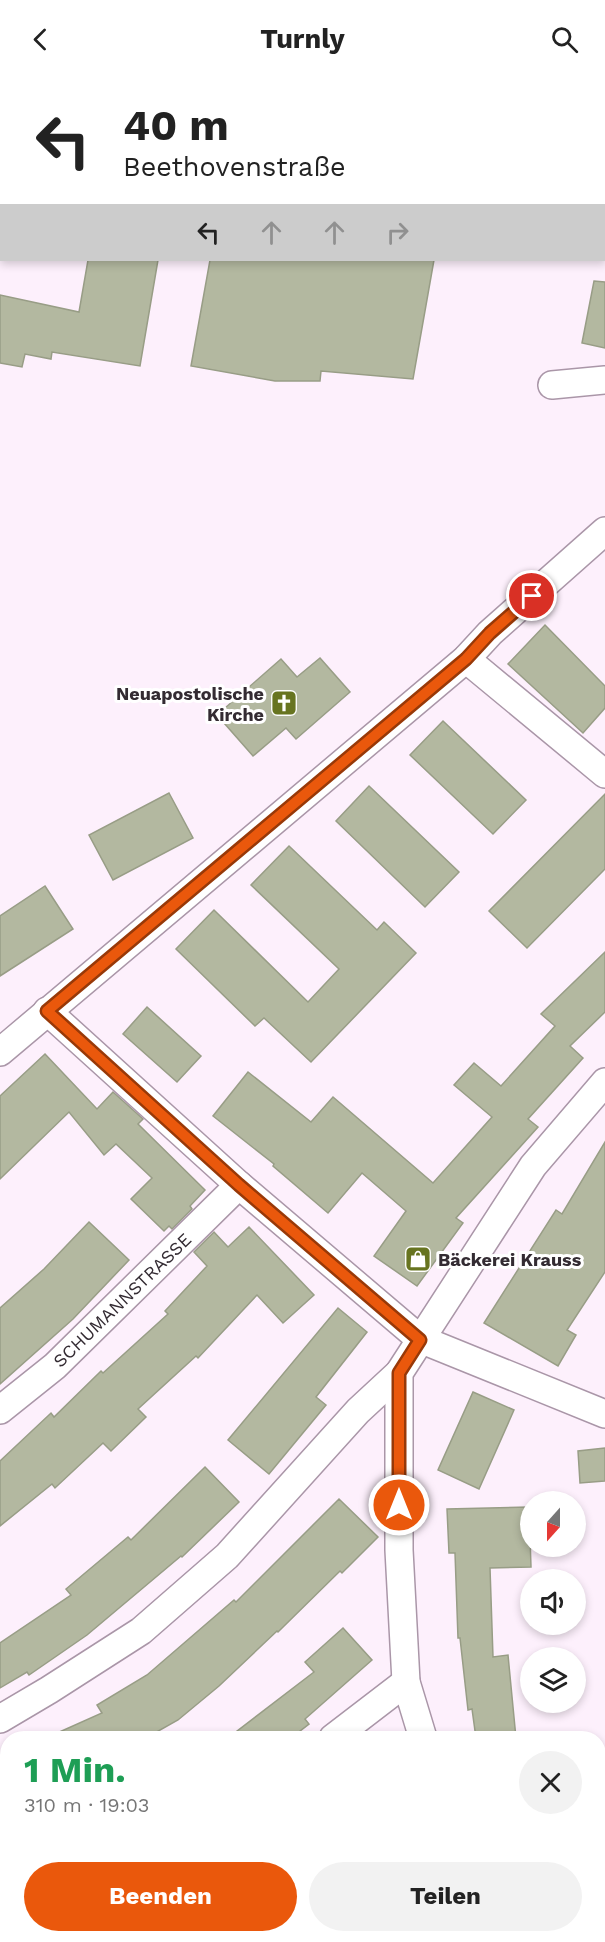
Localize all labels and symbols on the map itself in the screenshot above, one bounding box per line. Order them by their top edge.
pin [506,570,557,621]
place label: Neuapostolische Kirche [116,683,264,725]
church icon: Neuapostolische Kirche [269,688,299,718]
street label: SCHUMANNSTRASSE [49,1229,195,1371]
shop icon: Bäckerei Krauss [403,1244,433,1274]
place label: Bäckerei Krauss [438,1249,582,1270]
position arrow [367,1473,431,1537]
north arrow [520,1491,586,1557]

